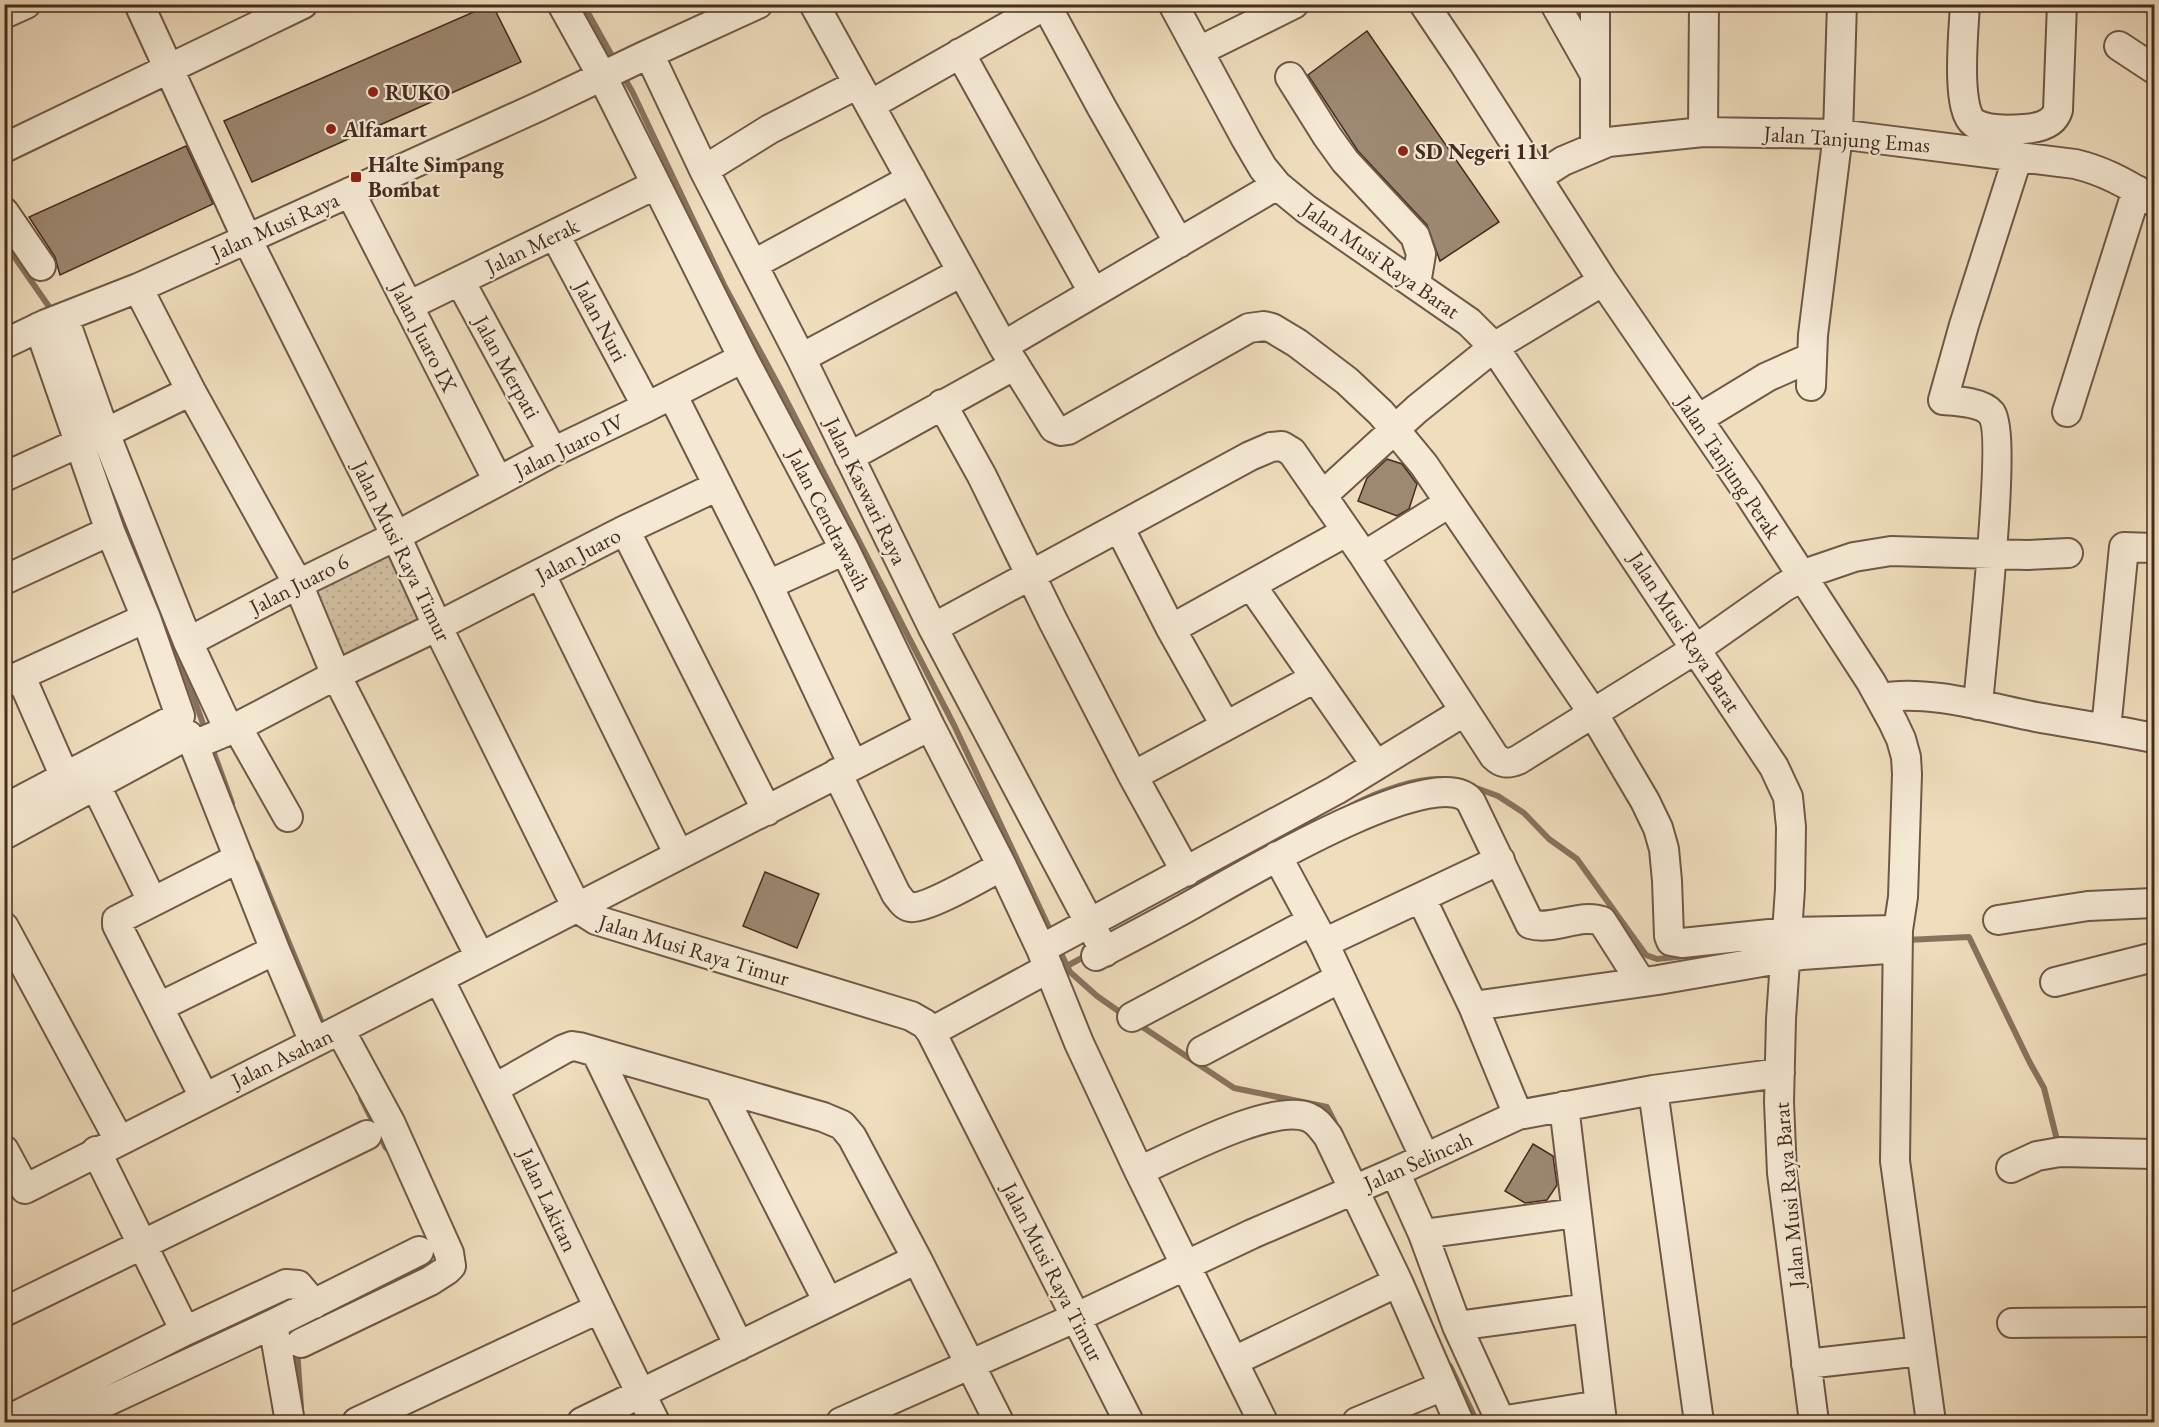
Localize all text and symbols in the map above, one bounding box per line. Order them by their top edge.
place label: RUKO [385,78,450,107]
marker: RUKO [366,85,380,99]
place label: Alfamart [342,115,428,144]
street label: Jalan Tanjung Emas [1761,119,1931,159]
marker: Alfamart [324,122,338,136]
place label: SD Negeri 111 [1415,137,1550,166]
marker: SD Negeri 111 [1396,144,1410,158]
place label: Halte Simpang Bombat [368,150,505,204]
marker: Halte Simpang Bombat [349,170,363,184]
street label: Jalan Musi Raya [205,185,344,268]
street label: Jalan Musi Raya Barat [1295,194,1466,325]
street label: Jalan Merak [479,211,584,282]
street label: Jalan Nuri [567,274,634,367]
street label: Jalan Juaro IX [383,275,464,397]
street label: Jalan Merpati [466,308,547,424]
street label: Jalan Tanjung Perak [1669,388,1788,545]
street label: Jalan Juaro IV [507,407,629,486]
street label: Jalan Kaswari Raya [817,411,914,570]
street label: Jalan Cendrawasih [780,442,877,596]
street label: Jalan Musi Raya Timur [345,454,459,647]
street label: Jalan Juaro [529,520,626,590]
street label: Jalan Musi Raya Barat [1621,544,1748,718]
street label: Jalan Juaro 6 [243,547,354,622]
street label: Jalan Musi Raya Timur [593,907,793,993]
street label: Jalan Asahan [225,1021,338,1096]
street label: Jalan Musi Raya Barat [1766,1101,1812,1291]
street label: Jalan Selincah [1357,1124,1477,1199]
street label: Jalan Lakitan [511,1142,585,1257]
street label: Jalan Musi Raya Timur [994,1176,1111,1367]

